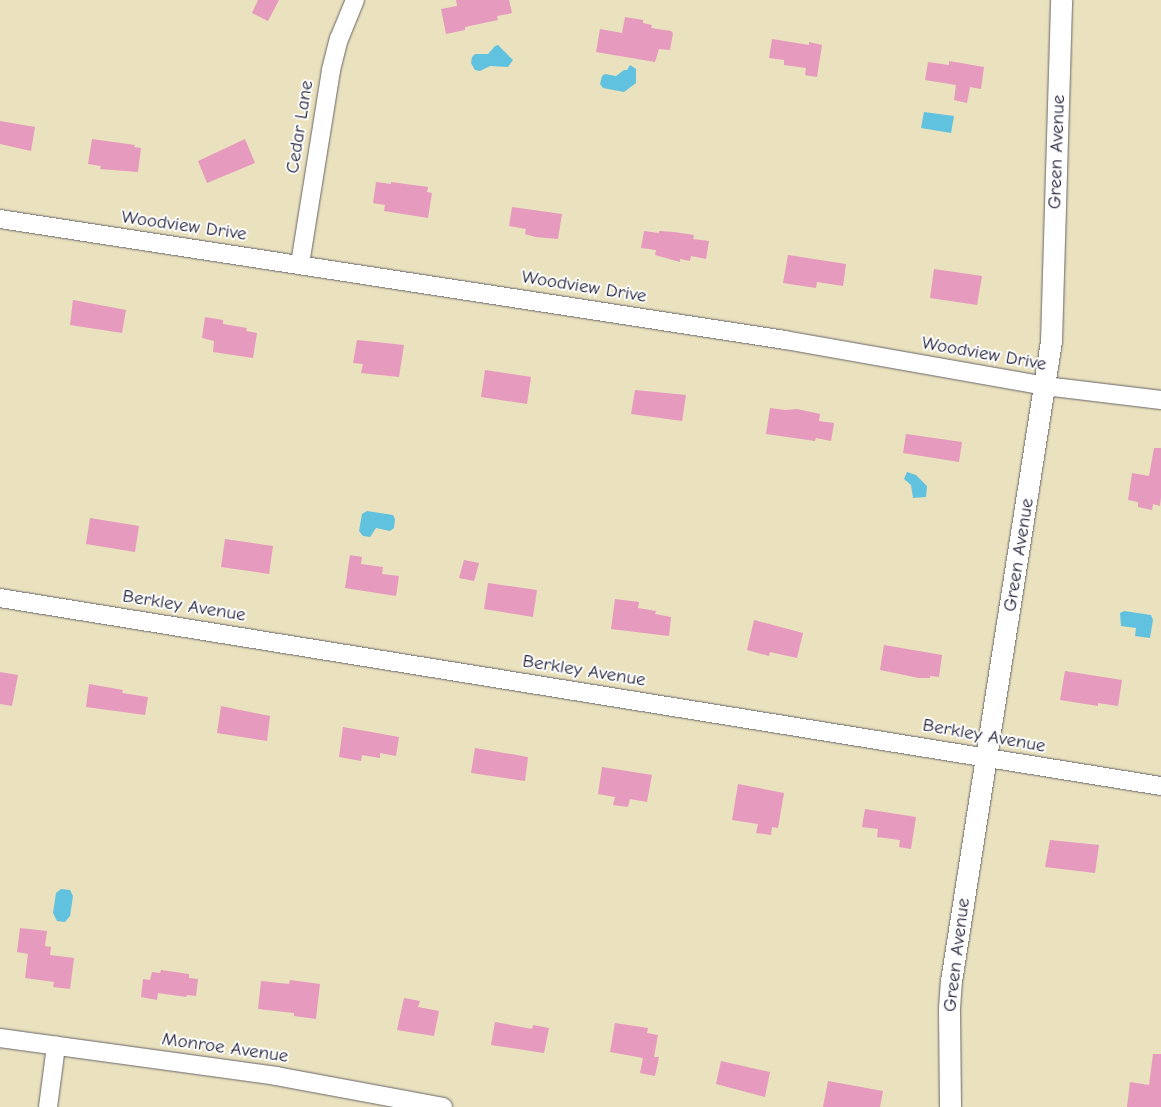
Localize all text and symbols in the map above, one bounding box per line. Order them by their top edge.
street label: Cedar Lane [281,79,319,175]
street label: Green Avenue [1044,94,1070,210]
street label: Woodview Drive [120,206,248,246]
street label: Woodview Drive [520,266,648,308]
street label: Woodview Drive [920,332,1048,376]
street label: Green Avenue [999,497,1039,613]
street label: Berkley Avenue [121,585,247,627]
street label: Berkley Avenue [521,650,647,692]
street label: Berkley Avenue [921,714,1047,758]
street label: Green Avenue [939,897,975,1013]
street label: Monroe Avenue [160,1028,290,1068]

